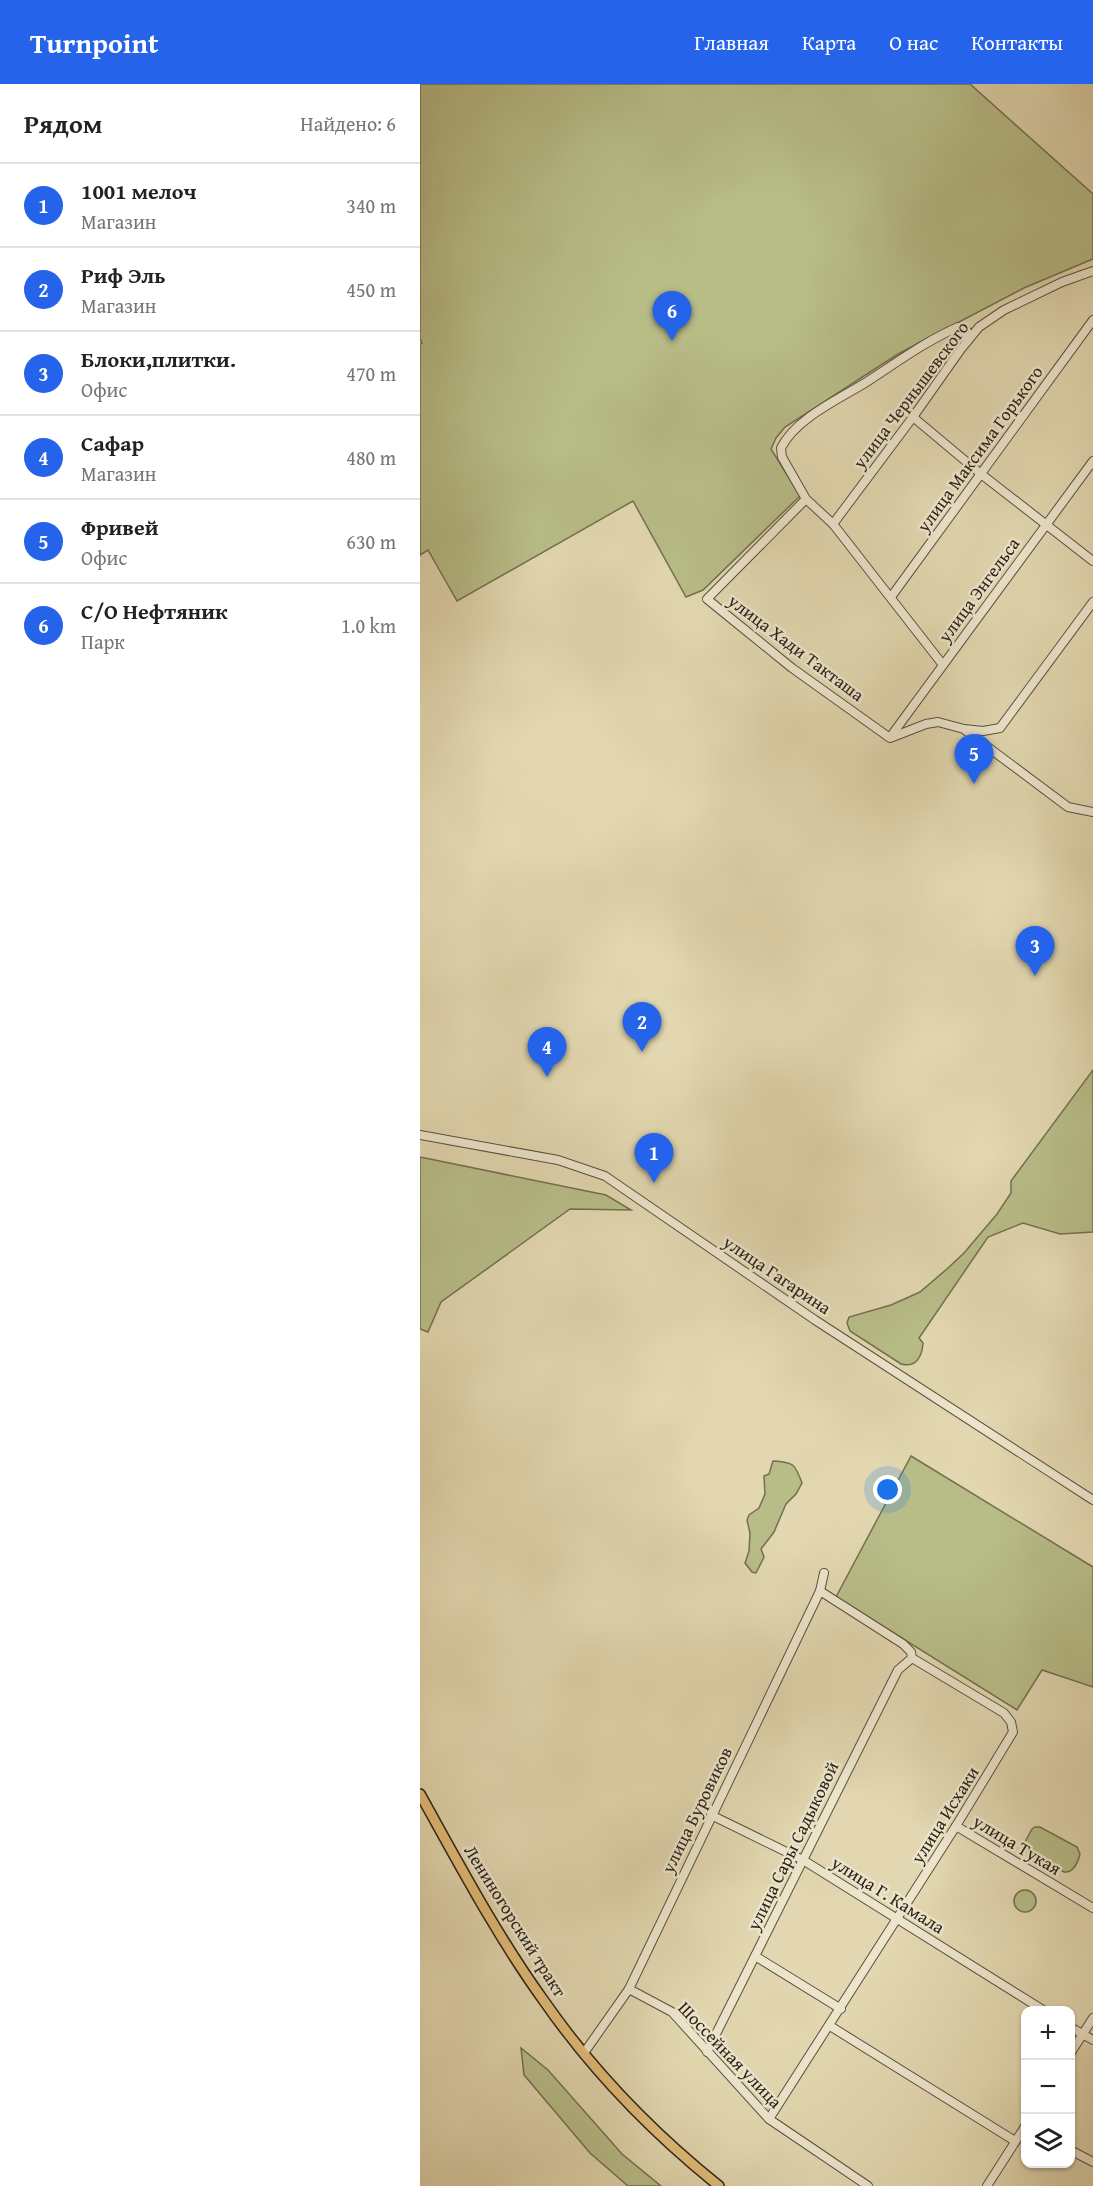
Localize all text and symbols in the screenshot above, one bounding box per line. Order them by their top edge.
text: Turnpoint [30,22,159,63]
text: Главная [694,27,769,58]
text: Карта [802,27,856,58]
text: О нас [889,27,938,58]
text: Контакты [971,27,1063,58]
text: Рядом [24,104,102,143]
text: Найдено: 6 [300,109,396,138]
text: 1001 мелоч [81,175,196,207]
text: 1 [38,191,49,220]
text: 340 m [346,191,396,220]
text: Магазин [81,207,156,236]
text: Риф Эль [81,259,166,291]
text: 2 [38,275,49,304]
text: 450 m [346,275,396,304]
text: Магазин [81,291,156,320]
pin: 6 [652,292,692,341]
street label: улица Чернышевского [845,315,975,475]
text: Блоки,плитки. [81,343,236,375]
text: 3 [38,359,49,388]
text: 470 m [346,359,396,388]
street label: улица Максима Горького [909,360,1049,538]
text: Офис [81,375,127,404]
text: Сафар [81,427,144,459]
text: 4 [38,443,49,472]
text: 480 m [346,443,396,472]
text: Магазин [81,459,156,488]
text: Фривей [81,511,159,543]
text: 5 [38,527,49,556]
text: 630 m [346,527,396,556]
street label: улица Энгельса [931,531,1026,649]
text: Офис [81,543,127,572]
street label: улица Хади Такташа [722,587,870,708]
text: С/О Нефтяник [81,595,228,627]
text: 6 [38,611,49,640]
text: 1.0 km [341,611,396,640]
text: Парк [81,627,125,656]
pin: 5 [954,734,994,784]
pin: 3 [1016,926,1054,976]
pin: 2 [622,1002,662,1052]
pin: 4 [528,1028,566,1077]
pin: 1 [634,1134,674,1183]
street label: улица Гагарина [717,1228,837,1321]
your location [873,1475,902,1504]
street label: улица Буровиков [654,1742,739,1878]
street label: улица Сары Садыковой [739,1756,845,1936]
street label: улица Исхаки [903,1760,985,1870]
street label: улица Тукая [967,1807,1067,1882]
street label: Лениногорский тракт [458,1839,573,2002]
street label: улица Г. Камала [826,1848,951,1940]
street label: Шоссейная улица [672,1995,789,2115]
map controls [1021,2006,1075,2168]
button: + [1021,2006,1075,2060]
button: − [1021,2060,1075,2114]
button: layers [1021,2114,1075,2168]

